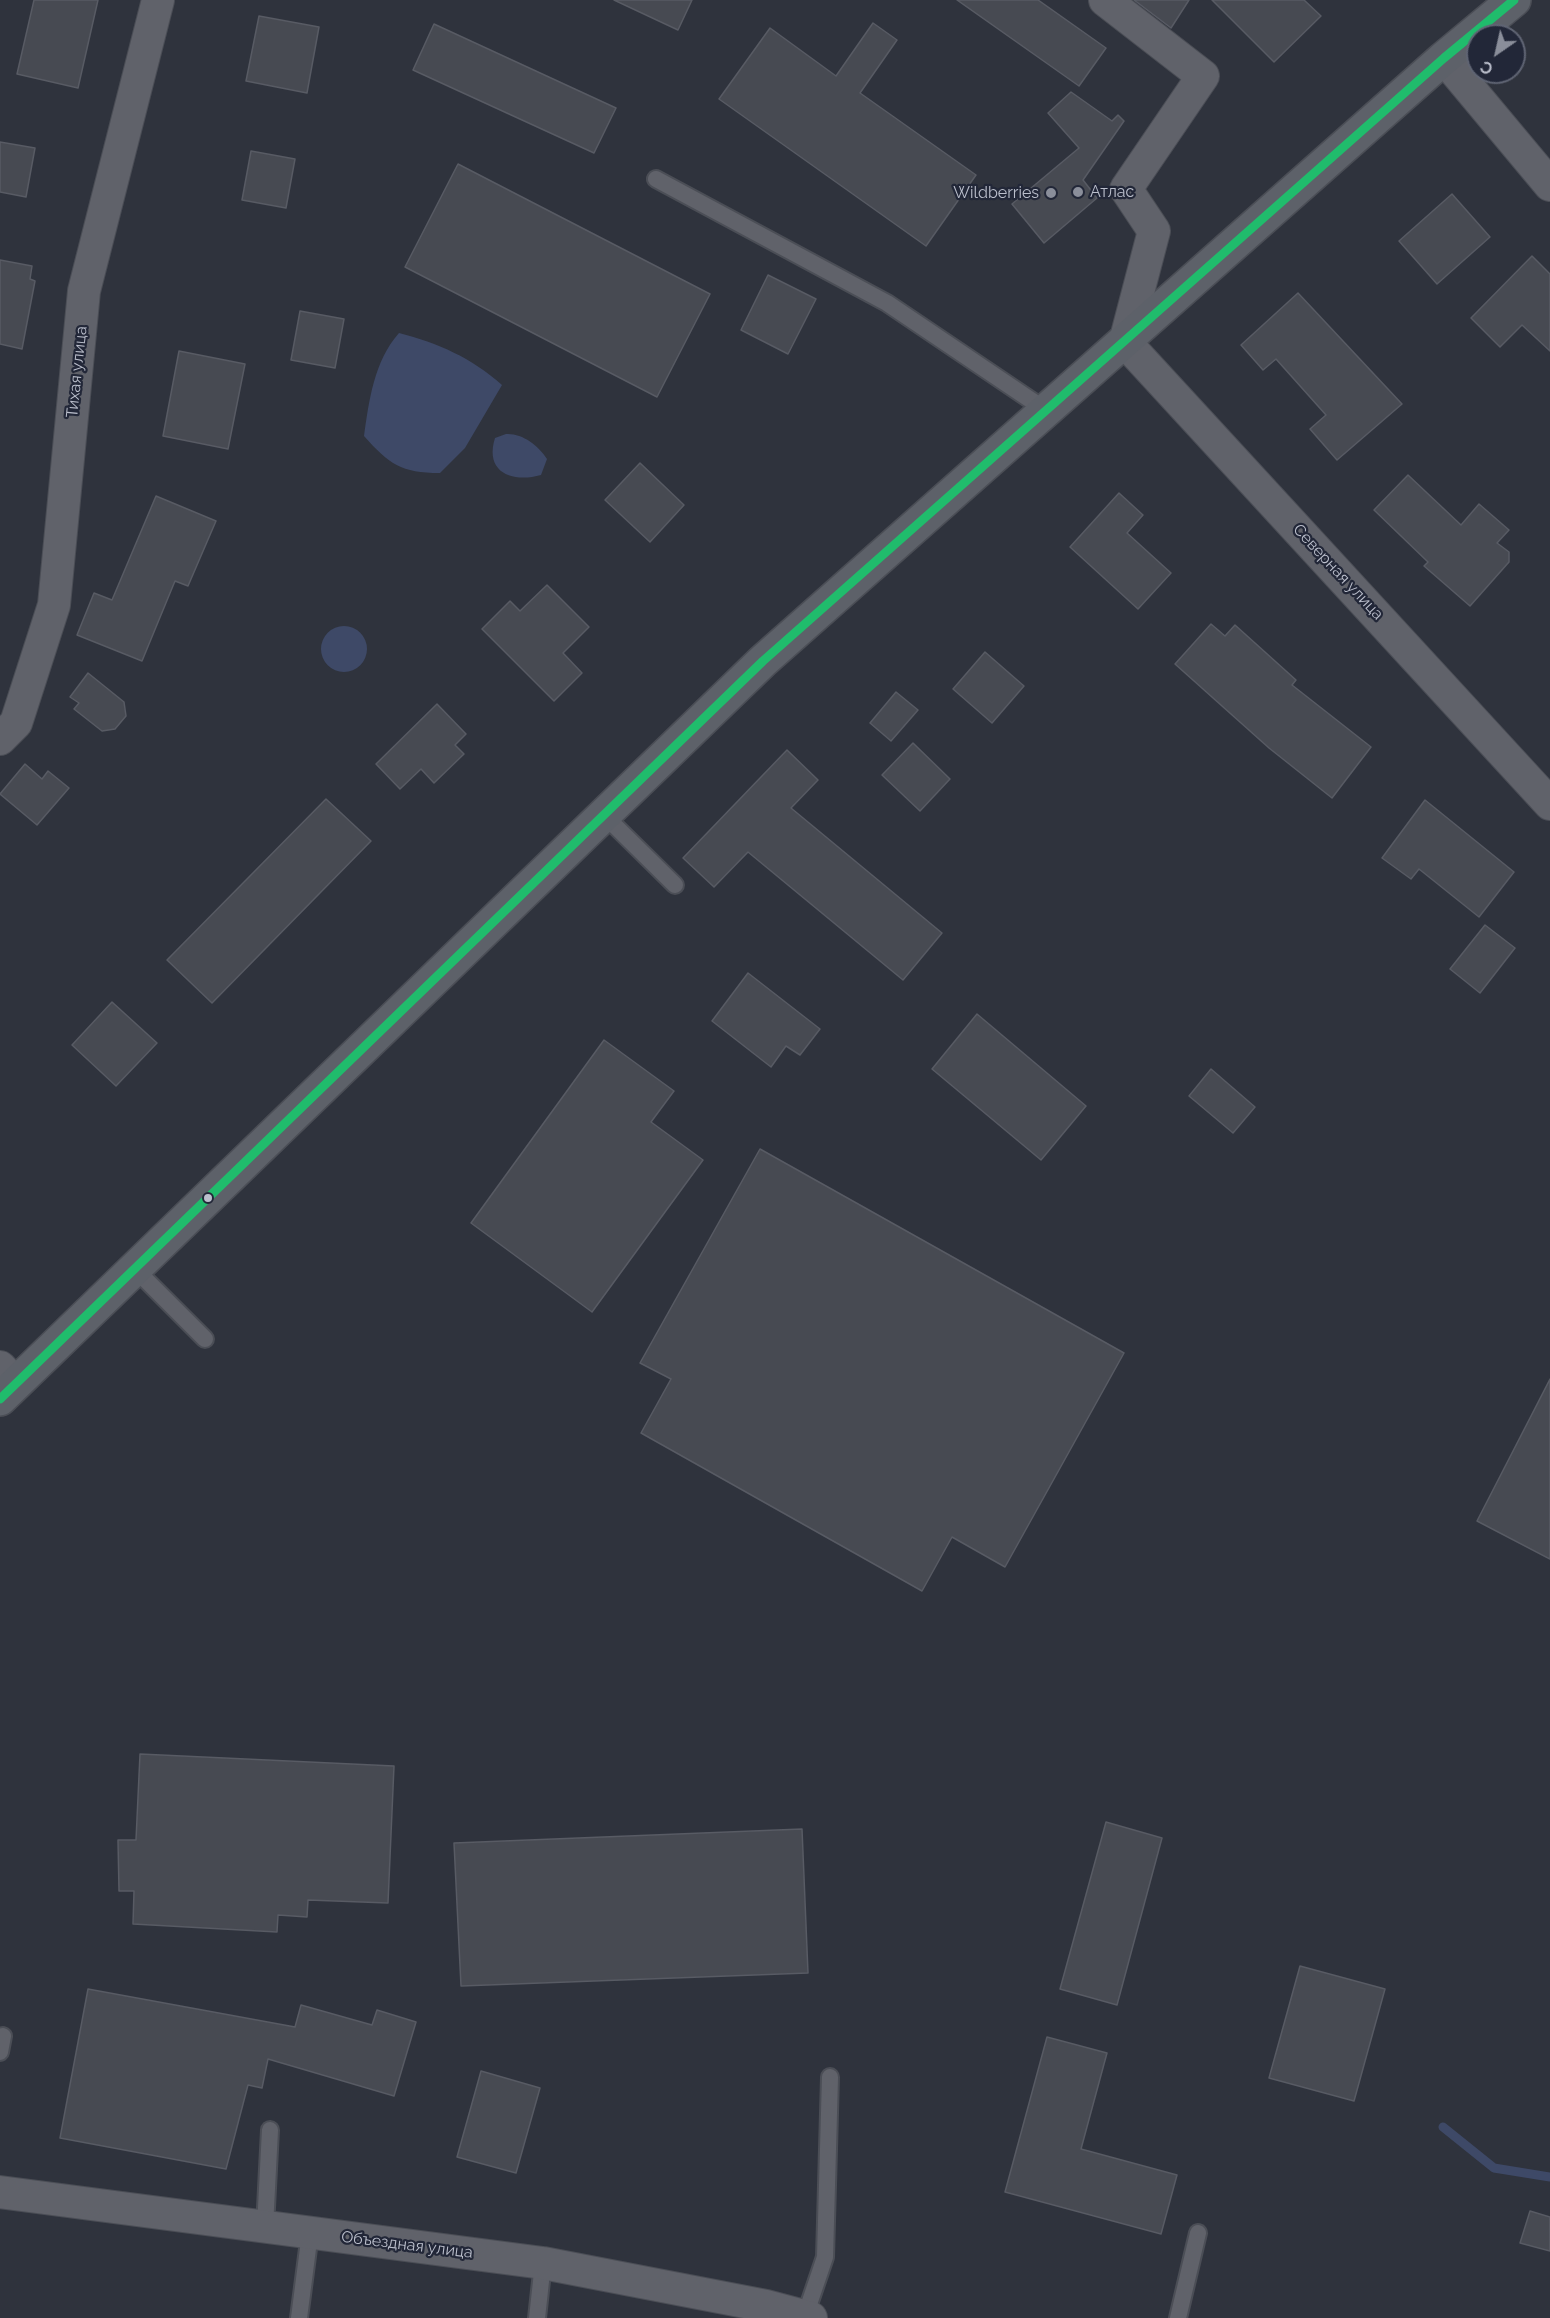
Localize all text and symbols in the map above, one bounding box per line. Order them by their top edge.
north arrow [1466,24,1526,84]
text: С [1477,57,1497,79]
place label: Атлас [1090,182,1134,202]
place label: Wildberries [953,183,1039,203]
marker: Атлас [1071,185,1085,199]
marker: Wildberries [1044,186,1058,200]
street label: Тихая улица [63,325,91,419]
street label: Северная улица [1289,520,1387,624]
unlabelled marker [202,1192,214,1204]
street label: Объездная улица [340,2227,474,2263]

